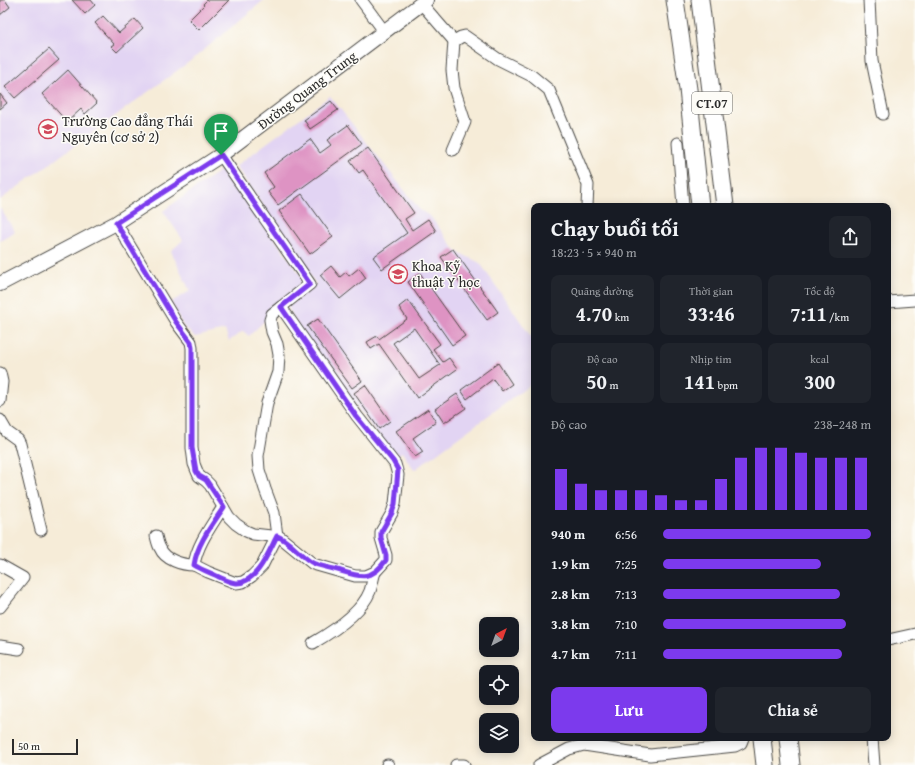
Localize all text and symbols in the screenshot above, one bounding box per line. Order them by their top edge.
street label: Đường Quang Trung [253,46,361,134]
road number: CT.07 [692,92,732,114]
place label: Trường Cao đẳng Thái Nguyên (cơ sở 2) [62,111,193,147]
pin [204,114,238,155]
school or university icon: Trường Cao đẳng Thái Nguyên (cơ sở 2) [37,118,59,140]
icon: arrive [210,120,232,142]
text: Chạy buổi tối [551,212,679,244]
button: share [829,216,871,258]
text: 18:23 · 5 × 940 m [551,243,637,262]
place label: Khoa Kỹ thuật Y học [412,256,480,292]
school or university icon: Khoa Kỹ thuật Y học [387,263,409,285]
text: Quãng đường [571,283,634,299]
text: Thời gian [689,283,733,299]
text: Tốc độ [804,283,835,299]
text: 4.70 [575,299,612,328]
text: 33:46 [687,299,735,328]
text: 7:11 [790,299,827,328]
text: km [612,309,629,325]
text: /km [827,309,849,325]
text: Độ cao [587,351,618,367]
text: Nhịp tim [691,351,731,367]
text: kcal [810,351,829,367]
text: 50 [586,367,607,396]
text: 141 [684,367,715,396]
text: 300 [804,367,835,396]
text: m [607,377,618,393]
text: bpm [715,377,738,393]
text: Độ cao [551,415,587,434]
text: 238–248 m [814,415,871,434]
text: 940 m [551,525,585,544]
text: 6:56 [615,525,637,544]
text: 1.9 km [551,555,590,574]
text: 7:25 [615,555,637,574]
text: 2.8 km [551,585,590,604]
text: 7:13 [615,585,637,604]
text: 3.8 km [551,615,590,634]
text: 7:10 [615,615,637,634]
north arrow [479,617,519,657]
map controls [479,617,519,753]
text: 4.7 km [551,645,590,664]
text: 7:11 [615,645,637,664]
button: locate [479,665,519,705]
button: Lưu [551,687,707,733]
button: Chia sẻ [715,687,871,733]
button: layers [479,713,519,753]
scale bar [12,737,78,756]
text: 50 m [18,738,40,754]

